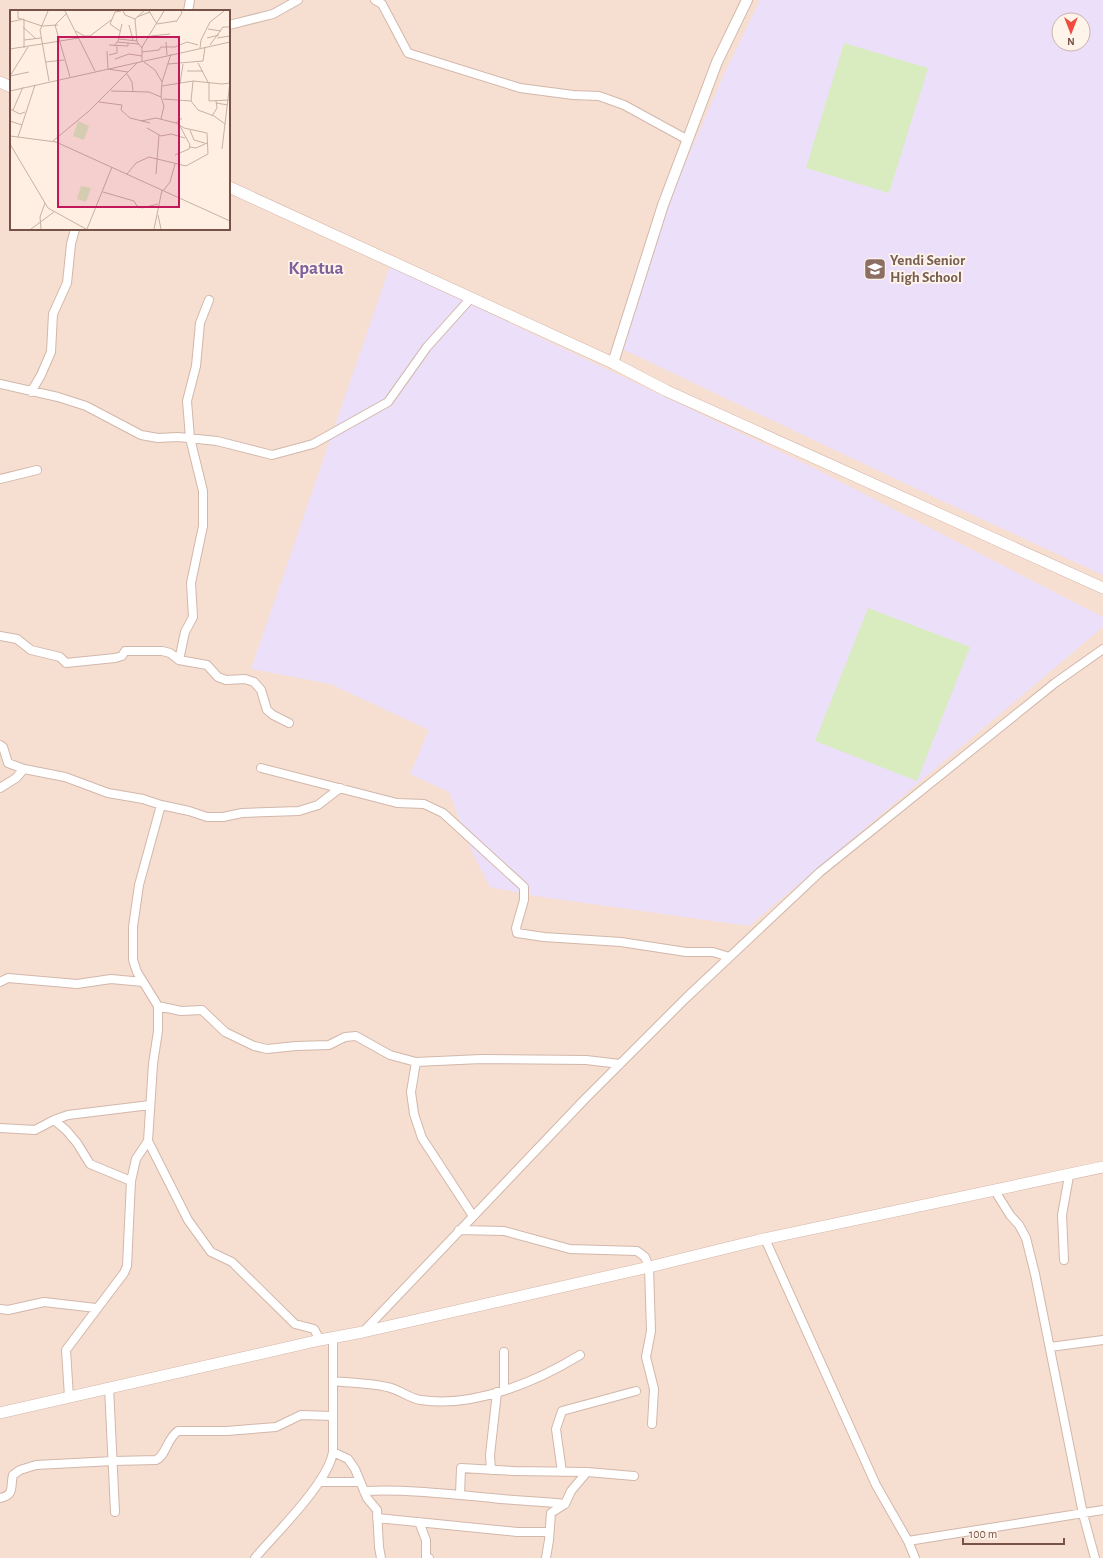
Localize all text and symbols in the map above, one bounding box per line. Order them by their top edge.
inset map [10,10,230,230]
north arrow [1051,12,1091,52]
text: N [1067,36,1075,47]
place label: Yendi Senior High School [890,253,966,285]
school or university icon: Yendi Senior High School [862,256,888,282]
district label: Kpatua [288,259,344,278]
scale bar [963,1520,1064,1546]
text: 100 m [969,1528,997,1540]

